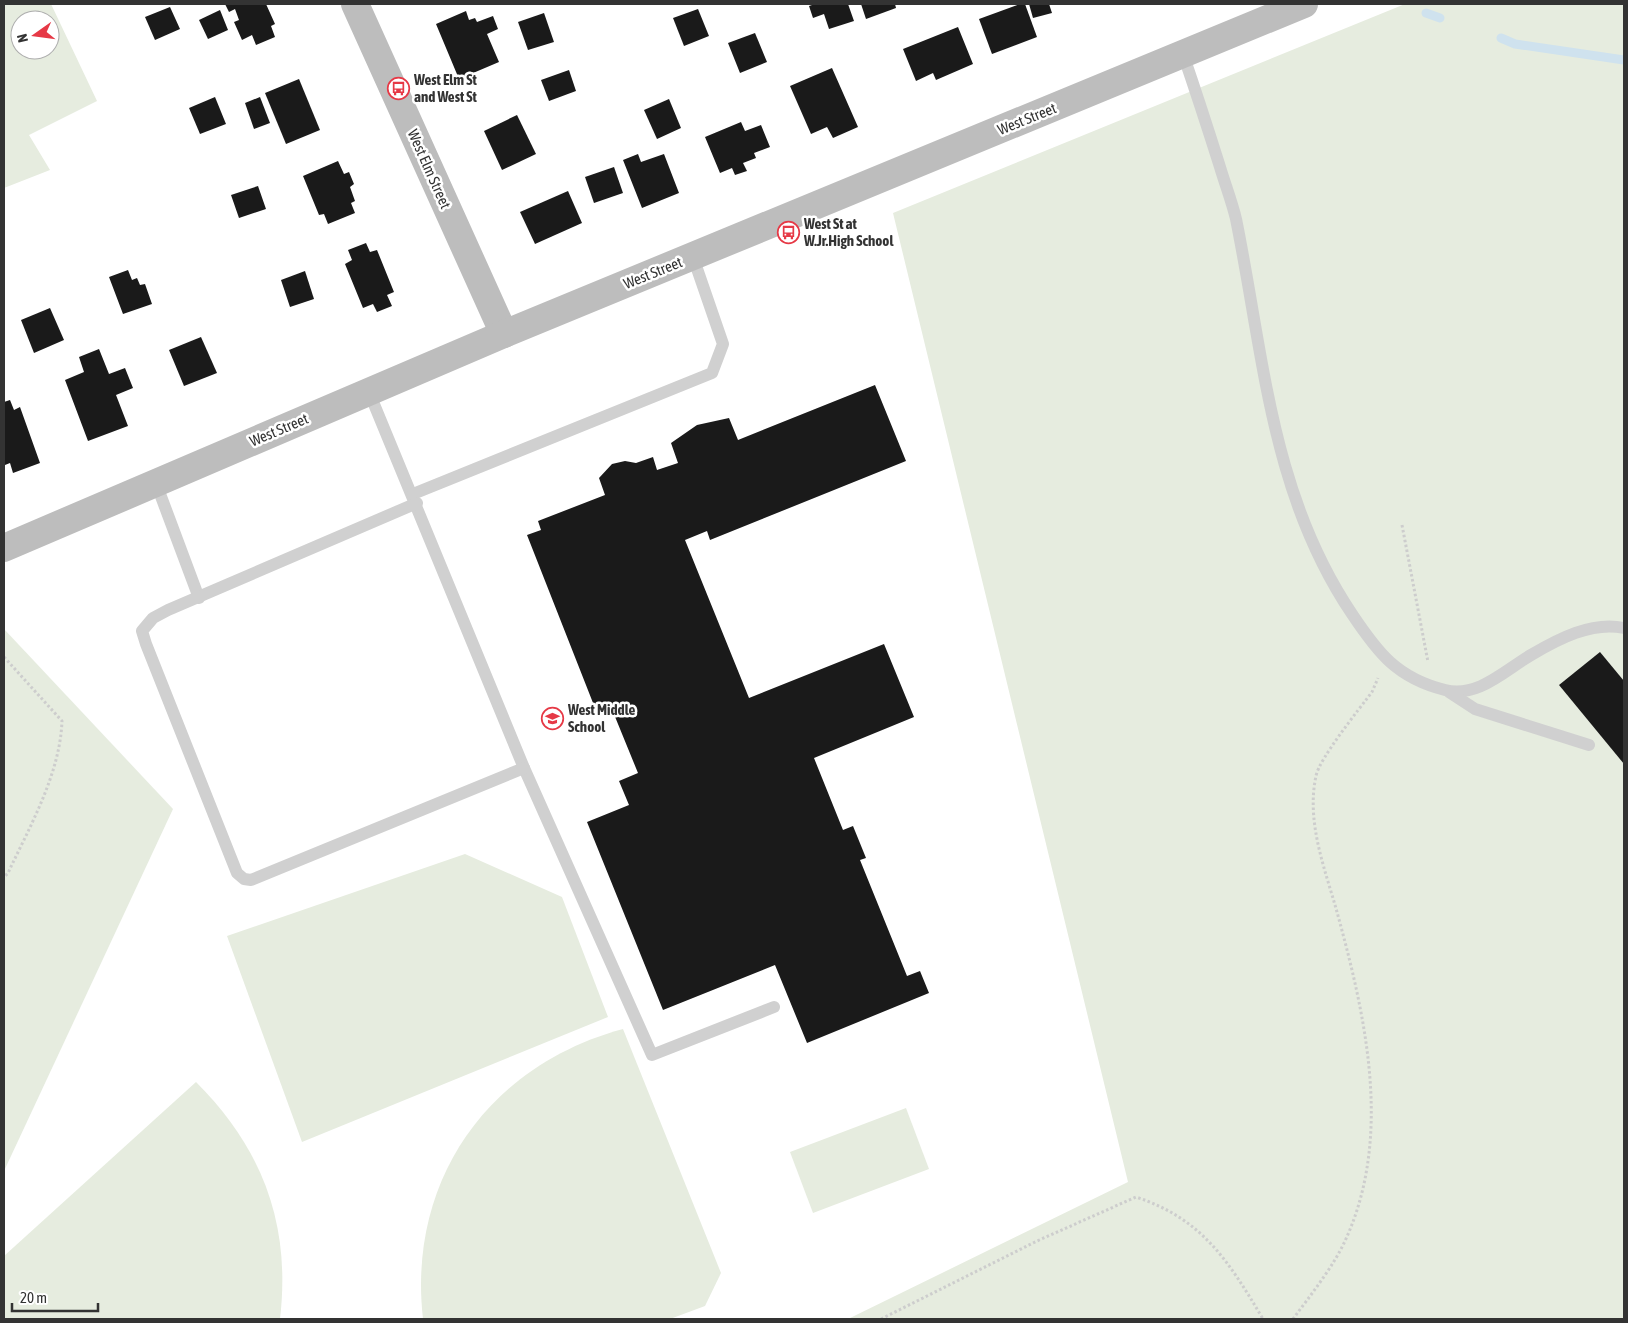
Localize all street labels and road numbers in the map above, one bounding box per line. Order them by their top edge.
street label: West Street [995,99,1059,138]
street label: West Elm Street [404,126,455,211]
street label: West Street [621,253,685,292]
street label: West Street [247,410,311,449]

